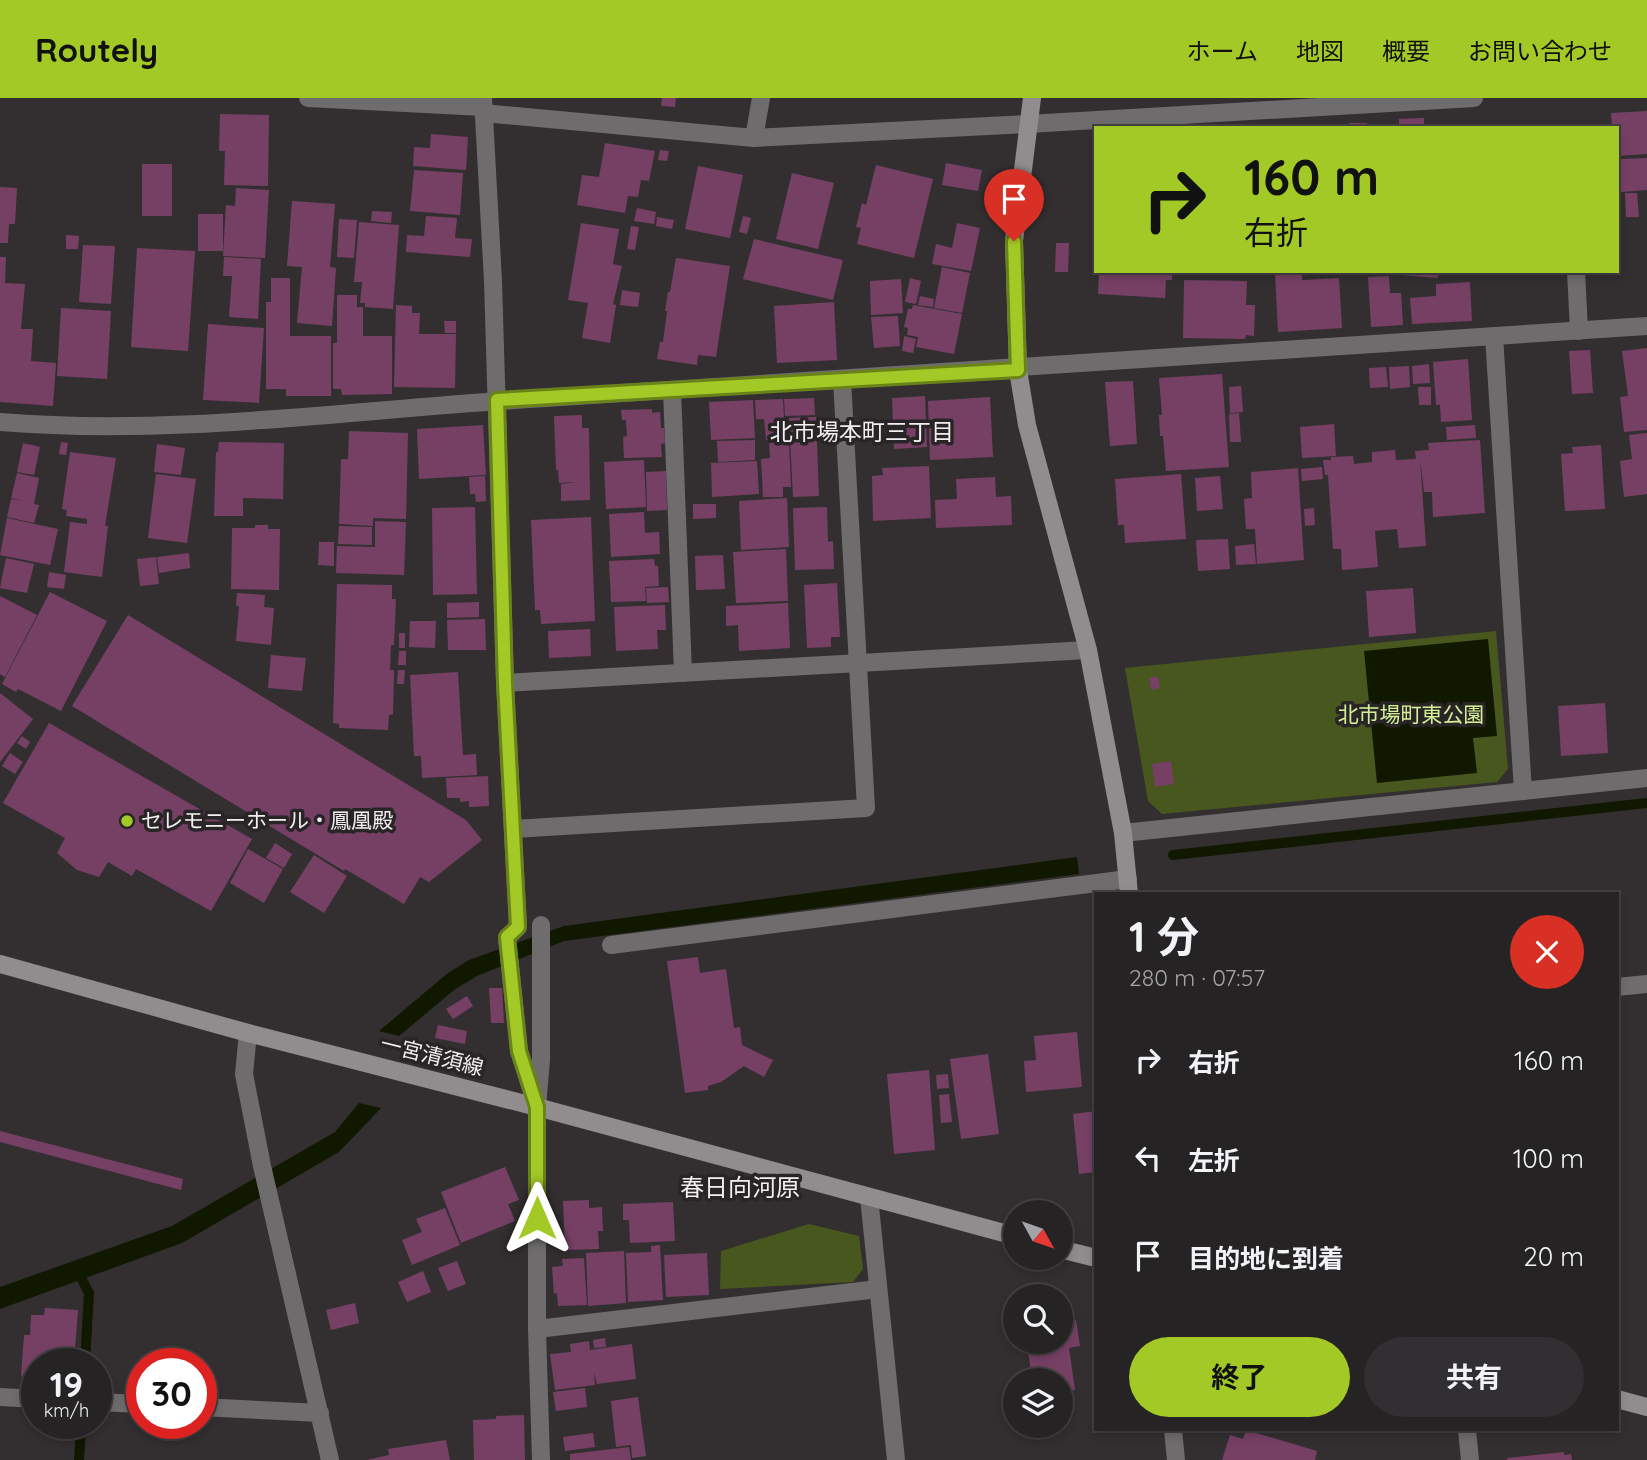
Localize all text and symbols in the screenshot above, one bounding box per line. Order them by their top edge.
text: Routely [35,29,158,70]
text: ホーム [1187,36,1258,66]
text: 地図 [1296,36,1344,66]
text: 概要 [1382,36,1430,66]
text: お問い合わせ [1468,36,1612,66]
text: 160 m [1244,146,1379,207]
icon: right [1129,154,1220,245]
pin [984,169,1044,241]
icon: arrive [995,180,1033,218]
text: 右折 [1244,212,1308,252]
district label: 北市場本町三丁目 [770,417,954,446]
park label: 北市場町東公園 [1338,701,1485,727]
place label: セレモニーホール・鳳凰殿 [141,807,393,833]
marker: セレモニーホール・鳳凰殿 [119,813,135,829]
text: 1 分 [1129,910,1199,963]
button: close [1510,915,1584,989]
text: 280 m · 07:57 [1129,963,1265,992]
street label: 一宮清須線 [378,1030,486,1080]
icon: right [1129,1041,1167,1079]
text: 160 m [1514,1044,1584,1077]
text: 右折 [1188,1046,1240,1079]
icon: left [1129,1139,1167,1177]
text: 100 m [1513,1142,1584,1175]
text: 左折 [1188,1144,1240,1177]
district label: 春日向河原 [680,1172,800,1202]
position arrow [500,1181,574,1255]
north arrow [1003,1200,1073,1270]
map controls [1003,1200,1073,1438]
icon: arrive [1129,1237,1167,1275]
text: 20 m [1523,1240,1584,1273]
text: 目的地に到着 [1188,1242,1344,1275]
button: search [1003,1284,1073,1354]
button: 終了 [1129,1337,1350,1417]
button: 共有 [1364,1337,1584,1417]
speed limit sign: 30 [126,1348,217,1439]
text: 19 [50,1362,83,1406]
button: layers [1003,1368,1073,1438]
text: km/h [44,1399,89,1422]

